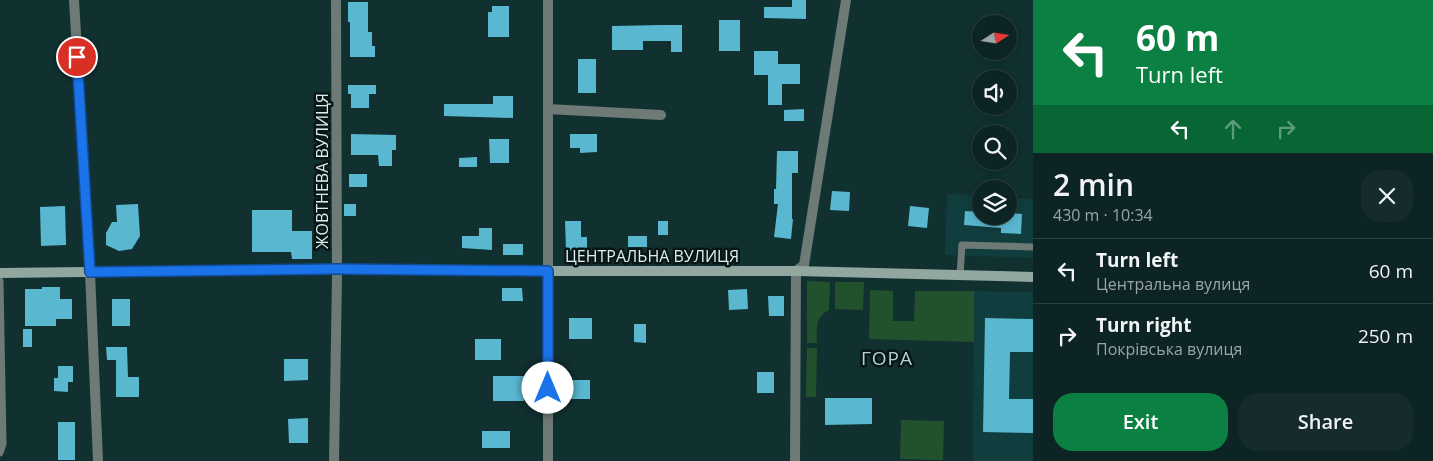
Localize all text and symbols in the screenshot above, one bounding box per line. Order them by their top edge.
text: 60 m [1136,14,1219,61]
north arrow [972,15,1018,60]
map controls [972,15,1017,225]
icon: left [1053,20,1118,85]
pin [56,36,98,78]
icon: arrive [63,43,91,71]
text: Turn left [1136,59,1223,89]
button: sound [972,70,1017,115]
street label: ЖОВТНЕВА ВУЛИЦЯ [311,93,333,249]
icon: left [1166,115,1194,143]
icon: ahead [1219,115,1247,143]
icon: right [1272,115,1300,143]
button: search [972,125,1017,170]
text: 2 min [1053,164,1134,205]
button: close [1361,170,1413,222]
button: layers [972,180,1017,225]
text: 430 m · 10:34 [1053,204,1153,226]
street label: ЦЕНТРАЛЬНА ВУЛИЦЯ [565,245,739,267]
text: Turn left [1096,247,1178,273]
icon: left [1053,257,1081,285]
text: 60 m [1369,258,1413,284]
text: Центральна вулиця [1096,273,1250,295]
text: Turn right [1096,312,1191,338]
icon: right [1053,322,1081,350]
text: 250 m [1358,323,1413,349]
text: Покрівська вулиця [1096,338,1242,360]
district label: ГОРА [861,345,913,371]
position arrow [521,361,573,413]
button: Exit [1053,393,1228,451]
button: Share [1238,393,1413,451]

